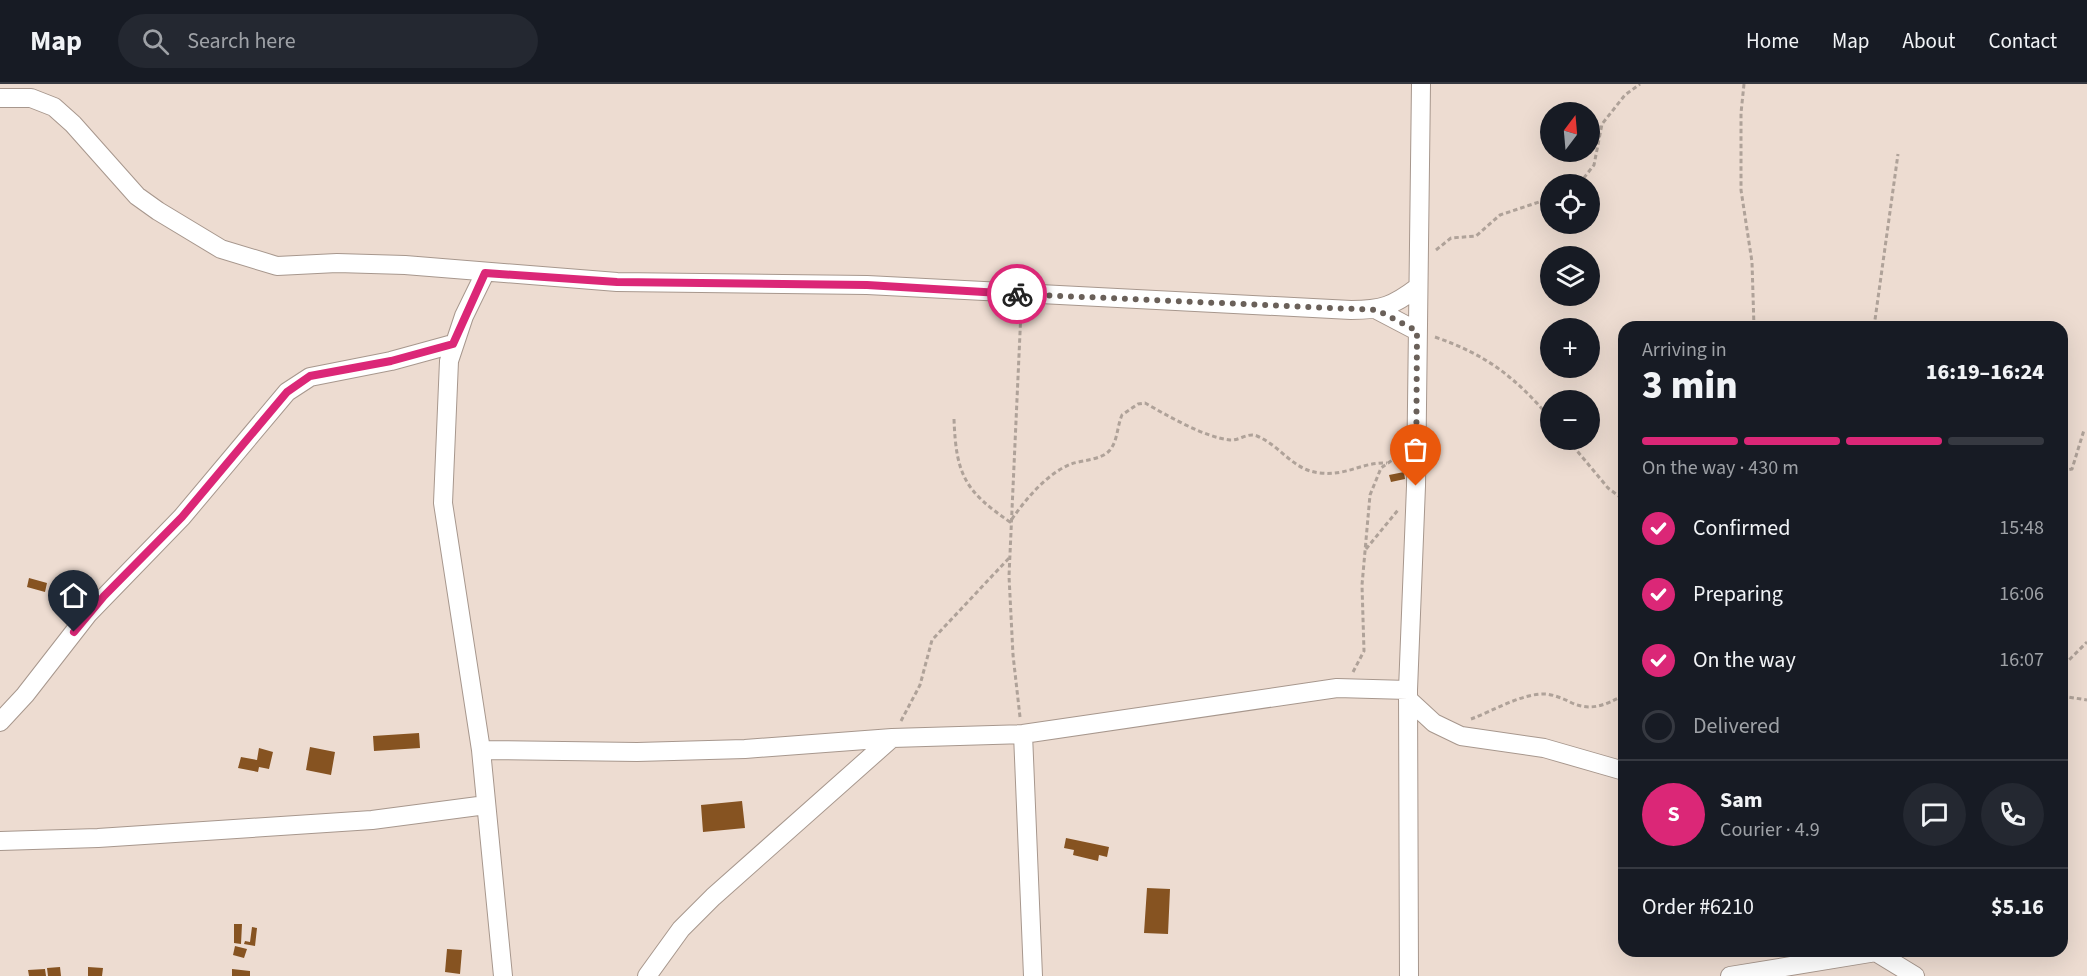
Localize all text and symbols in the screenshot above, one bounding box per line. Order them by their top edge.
search box [118,14,538,68]
text: Map [30,21,82,61]
icon: search [139,25,172,58]
text: Search here [187,25,296,57]
text: Home [1746,26,1799,56]
text: Map [1832,26,1870,56]
text: About [1903,26,1955,56]
text: Contact [1988,26,2057,56]
north arrow [1540,102,1600,162]
map controls [1540,102,1600,450]
button: locate [1540,174,1600,234]
button: layers [1540,246,1600,306]
courier [987,264,1047,324]
icon: bike [1001,278,1034,311]
button: + [1540,318,1600,378]
text: Arriving in [1642,336,1727,364]
text: 16:19–16:24 [1926,356,2044,388]
text: 3 min [1642,358,1738,414]
button: − [1540,390,1600,450]
pin [1390,424,1441,486]
icon: bag [1399,433,1432,466]
text: On the way · 430 m [1642,454,1799,482]
icon: check [1642,512,1675,545]
text: Confirmed [1693,512,1790,544]
text: 15:48 [1999,514,2044,542]
pin [48,570,99,632]
icon: check [1642,578,1675,611]
text: Preparing [1693,578,1783,610]
icon: home [57,579,90,612]
text: 16:06 [1999,580,2044,608]
icon: check [1642,644,1675,677]
text: On the way [1693,644,1796,676]
text: 16:07 [1999,646,2044,674]
text: Delivered [1693,710,1780,742]
button: chat [1903,783,1966,846]
button: phone [1981,783,2044,846]
text: Sam [1720,784,1763,816]
text: S [1667,798,1680,830]
text: Courier · 4.9 [1720,816,1820,844]
text: Order #6210 [1642,891,1754,923]
text: $5.16 [1991,891,2044,923]

